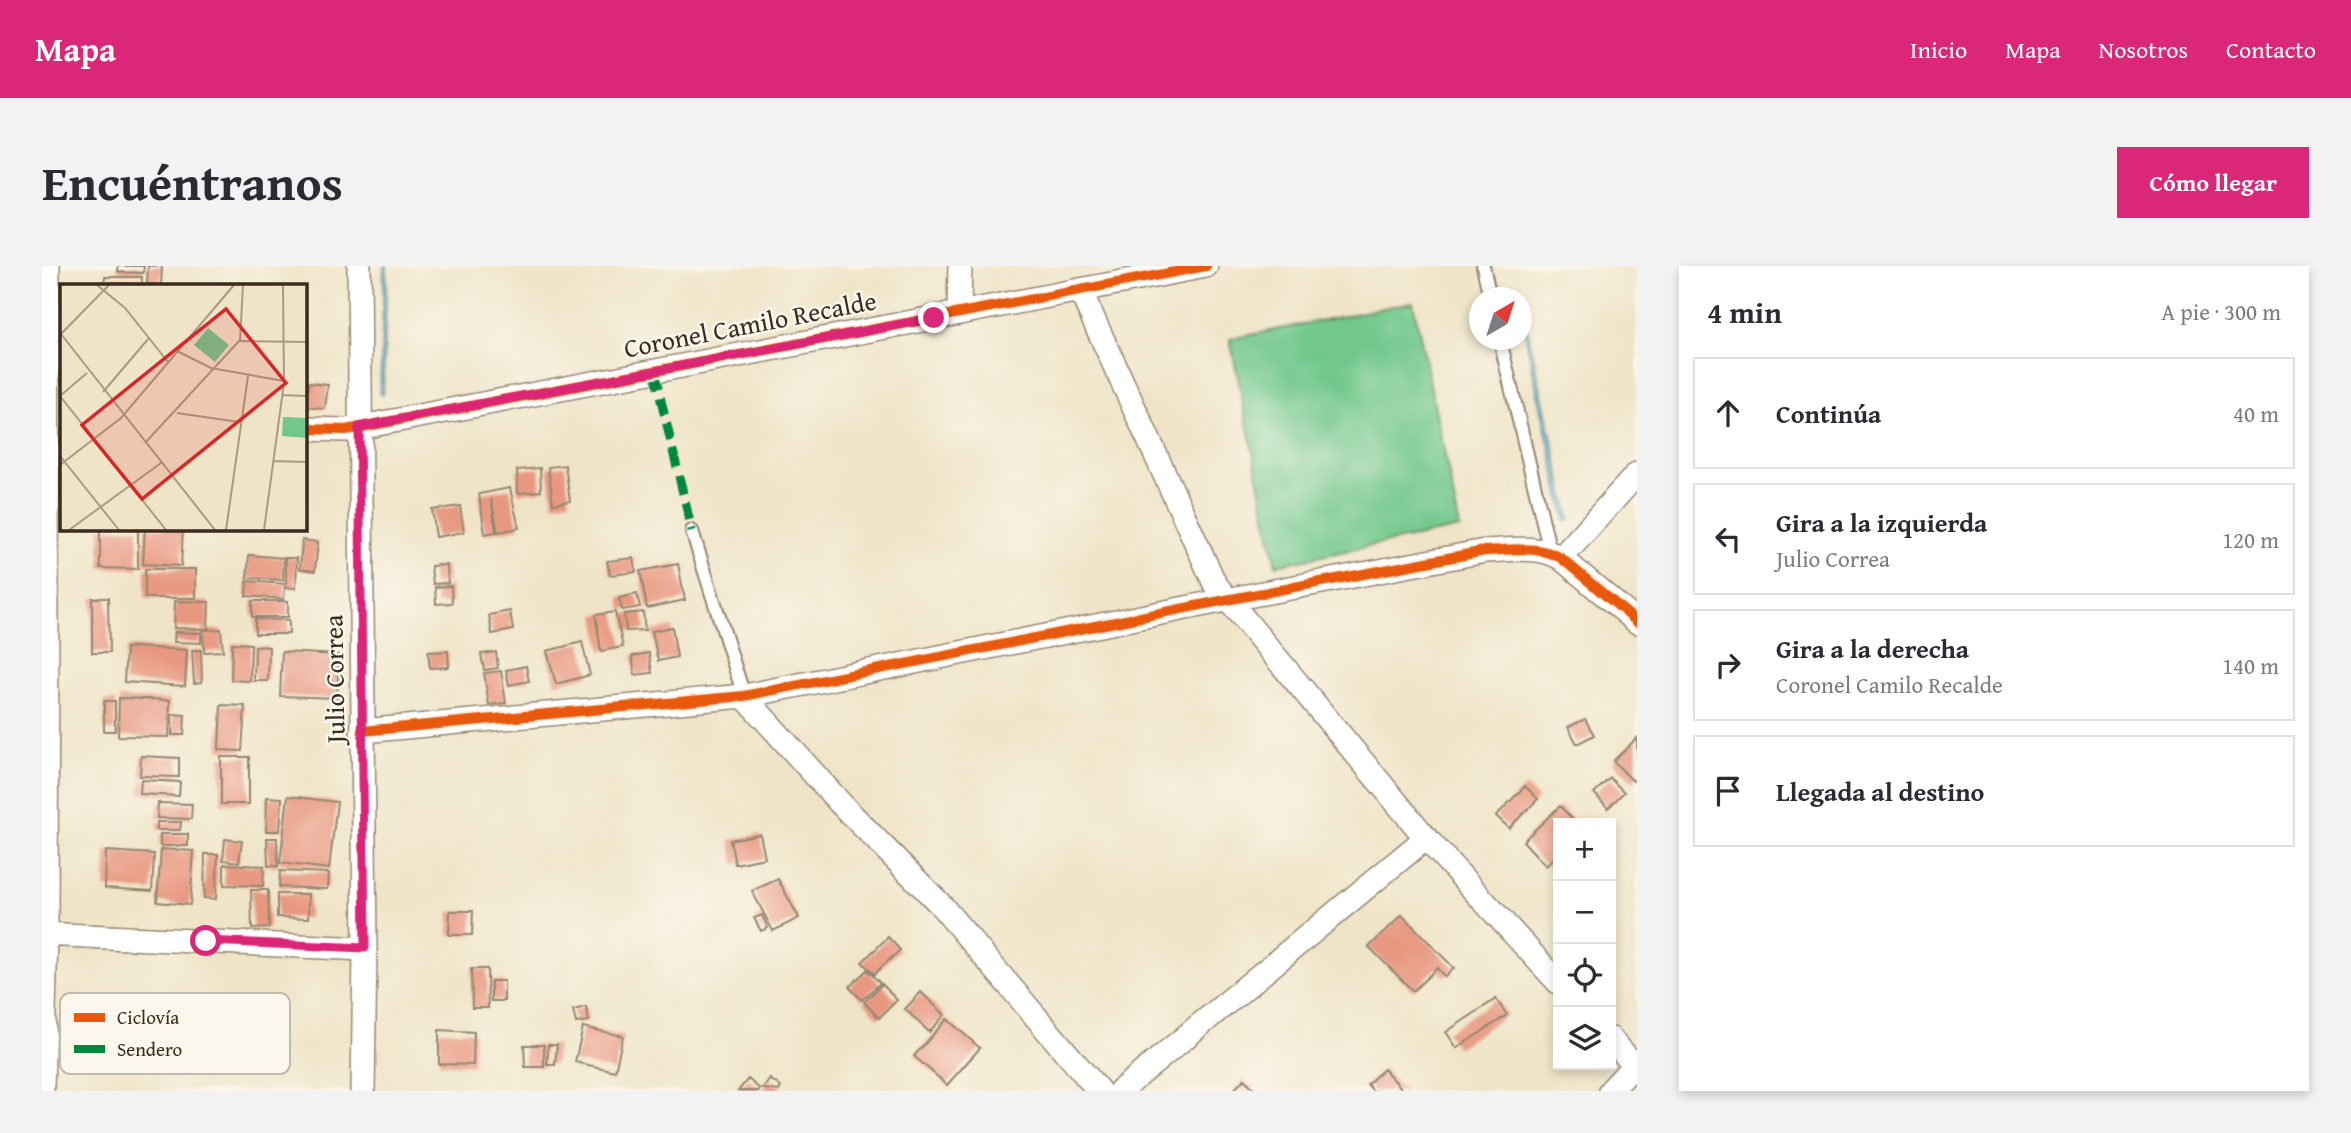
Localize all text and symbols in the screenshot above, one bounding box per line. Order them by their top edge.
text: Mapa [35,25,116,73]
text: Inicio [1910,32,1967,67]
text: Mapa [2005,32,2061,67]
text: Nosotros [2099,32,2188,67]
text: Contacto [2226,32,2316,67]
text: Encuéntranos [42,146,343,218]
button: Cómo llegar [2117,147,2309,218]
street label: Coronel Camilo Recalde [620,280,880,368]
inset map [60,284,306,530]
north arrow [1469,287,1532,350]
text: 4 min [1707,290,1782,334]
text: A pie · 300 m [2161,295,2281,328]
route end [918,302,949,333]
icon: ahead [1709,394,1747,432]
text: Continúa [1776,394,1881,433]
text: 40 m [2233,397,2279,430]
text: Gira a la izquierda [1776,503,1987,542]
icon: left [1709,520,1747,558]
text: 120 m [2222,523,2279,556]
text: Julio Correa [1776,542,1890,575]
street label: Julio Correa [313,614,355,747]
text: Gira a la derecha [1776,629,1969,668]
icon: right [1709,646,1747,684]
text: 140 m [2222,649,2279,682]
text: Coronel Camilo Recalde [1776,668,2003,701]
icon: arrive [1709,772,1747,810]
text: Llegada al destino [1776,772,1984,811]
map controls [1553,818,1616,1070]
button: + [1553,818,1616,881]
button: − [1553,881,1616,944]
route start [190,925,221,956]
button: locate [1553,944,1616,1007]
legend [60,993,290,1074]
text: Ciclovía [117,1003,179,1031]
button: layers [1553,1007,1616,1070]
text: Sendero [117,1035,182,1063]

